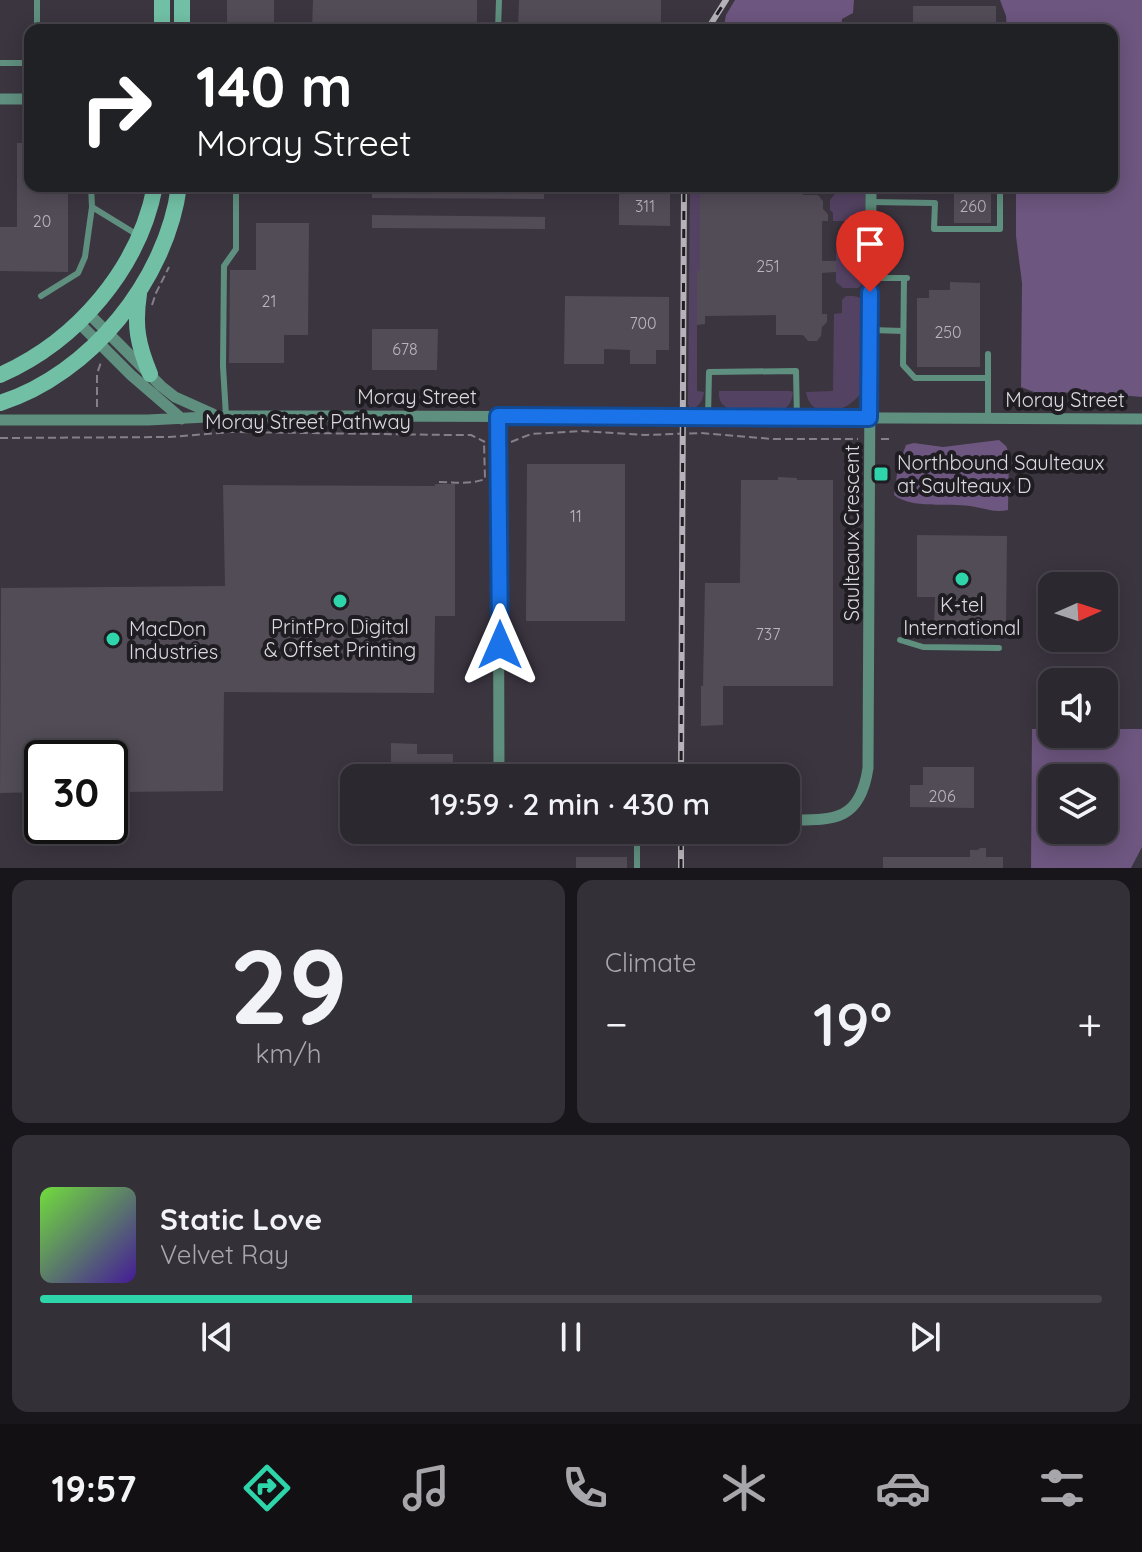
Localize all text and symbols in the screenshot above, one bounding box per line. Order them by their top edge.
text: 140 m [196,51,352,121]
icon: right [64,56,168,160]
text: Moray Street [196,120,411,165]
house number: 311 [635,196,655,216]
house number: 260 [960,196,987,216]
pin [836,210,904,292]
house number: 20 [33,211,51,231]
icon: arrive [848,222,892,266]
house number: 251 [756,256,780,276]
house number: 21 [262,291,276,311]
house number: 700 [629,313,657,333]
house number: 250 [934,322,962,342]
house number: 678 [392,339,418,359]
street label: Moray Street [357,384,477,409]
street label: Moray Street [1005,387,1125,412]
street label: Moray Street Pathway [205,409,411,434]
street label: Saulteaux Crescent [839,444,864,621]
place label: Northbound Saulteaux at Saulteaux D [897,450,1104,498]
marker: Northbound Saulteaux at Saulteaux D [872,465,890,483]
house number: 11 [570,506,582,526]
marker: K-tel International [953,570,971,588]
north arrow [1038,572,1118,652]
map controls [1038,572,1118,844]
marker: PrintPro Digital & Offset Printing [331,592,349,610]
place label: K-tel International [903,592,1021,640]
position arrow [458,603,542,687]
place label: PrintPro Digital & Offset Printing [264,614,416,662]
place label: MacDon Industries [129,616,218,664]
house number: 737 [756,624,780,644]
marker: MacDon Industries [104,630,122,648]
button: sound [1038,668,1118,748]
speed limit sign: 30 [24,740,128,844]
button: layers [1038,764,1118,844]
text: 19:59 · 2 min · 430 m [430,785,710,823]
house number: 206 [929,786,956,806]
text: 29 [229,920,348,1050]
text: Climate [605,946,696,979]
text: 19° [813,986,892,1061]
text: − [605,996,628,1051]
text: + [1077,996,1102,1051]
text: km/h [256,1037,321,1070]
text: Static Love [160,1200,322,1238]
text: Velvet Ray [160,1238,289,1271]
icon: previous [195,1315,239,1359]
icon: pause [549,1315,593,1359]
icon: next [903,1315,947,1359]
icon: directions [239,1460,295,1516]
icon: music [398,1460,454,1516]
icon: phone [557,1460,613,1516]
icon: climate [716,1460,772,1516]
icon: car [875,1460,931,1516]
icon: filters [1034,1460,1090,1516]
text: 19:57 [52,1466,136,1511]

